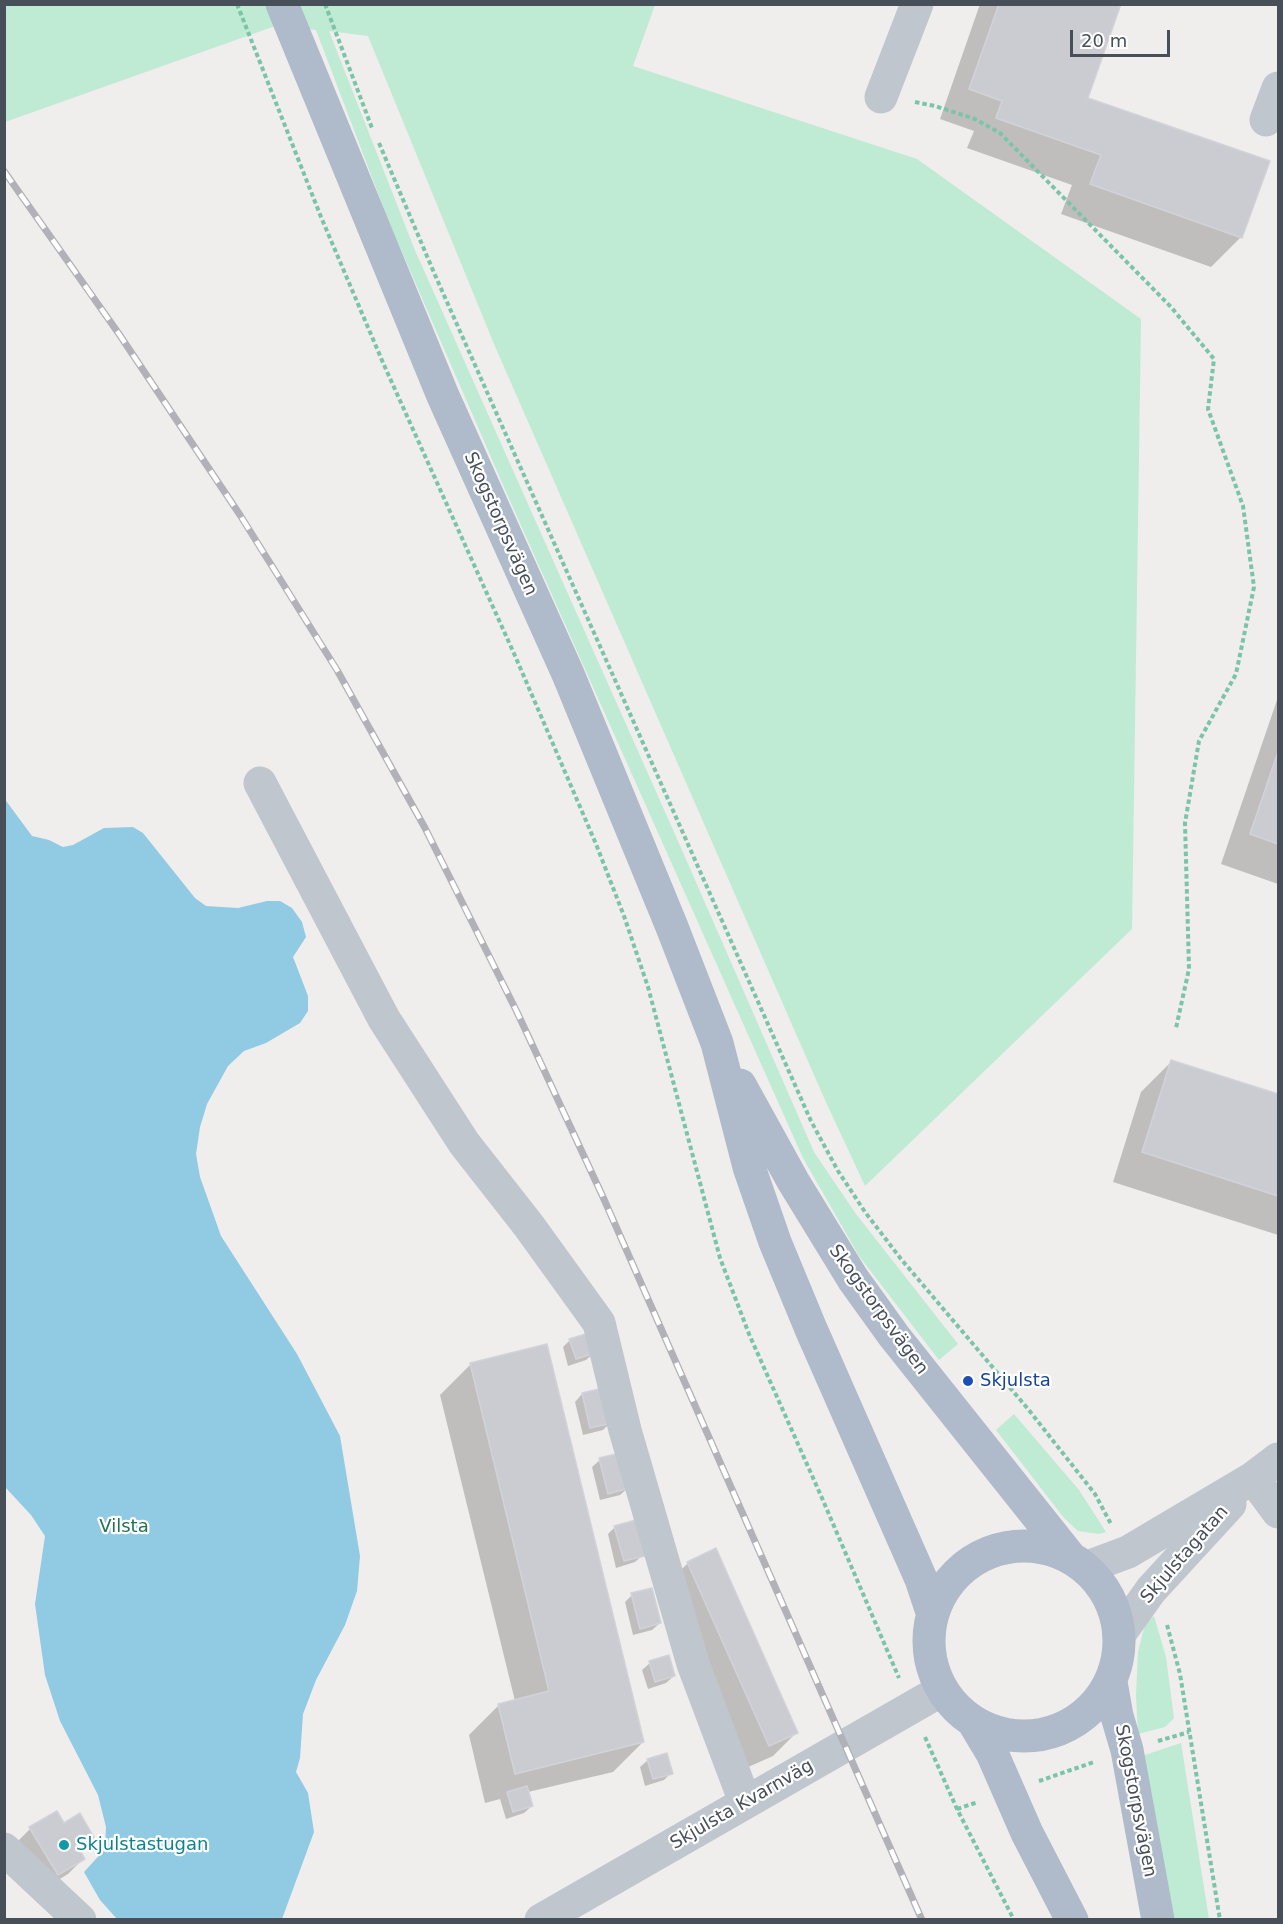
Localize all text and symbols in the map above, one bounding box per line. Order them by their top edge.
scale bar [1073,18,1174,56]
text: 20 m [1081,30,1127,51]
street label: Skogstorpsvägen [459,449,541,599]
street label: Skogstorpsvägen [824,1241,932,1379]
place label: Skjulsta [980,1370,1051,1392]
marker: Skjulsta [961,1374,975,1388]
street label: Skjulstagatan [1137,1502,1233,1608]
park label: Vilsta [99,1516,149,1538]
street label: Skogstorpsvägen [1110,1723,1160,1879]
street label: Skjulsta Kvarnväg [667,1755,817,1855]
place label: Skjulstastugan [76,1834,208,1856]
marker: Skjulstastugan [57,1838,71,1852]

